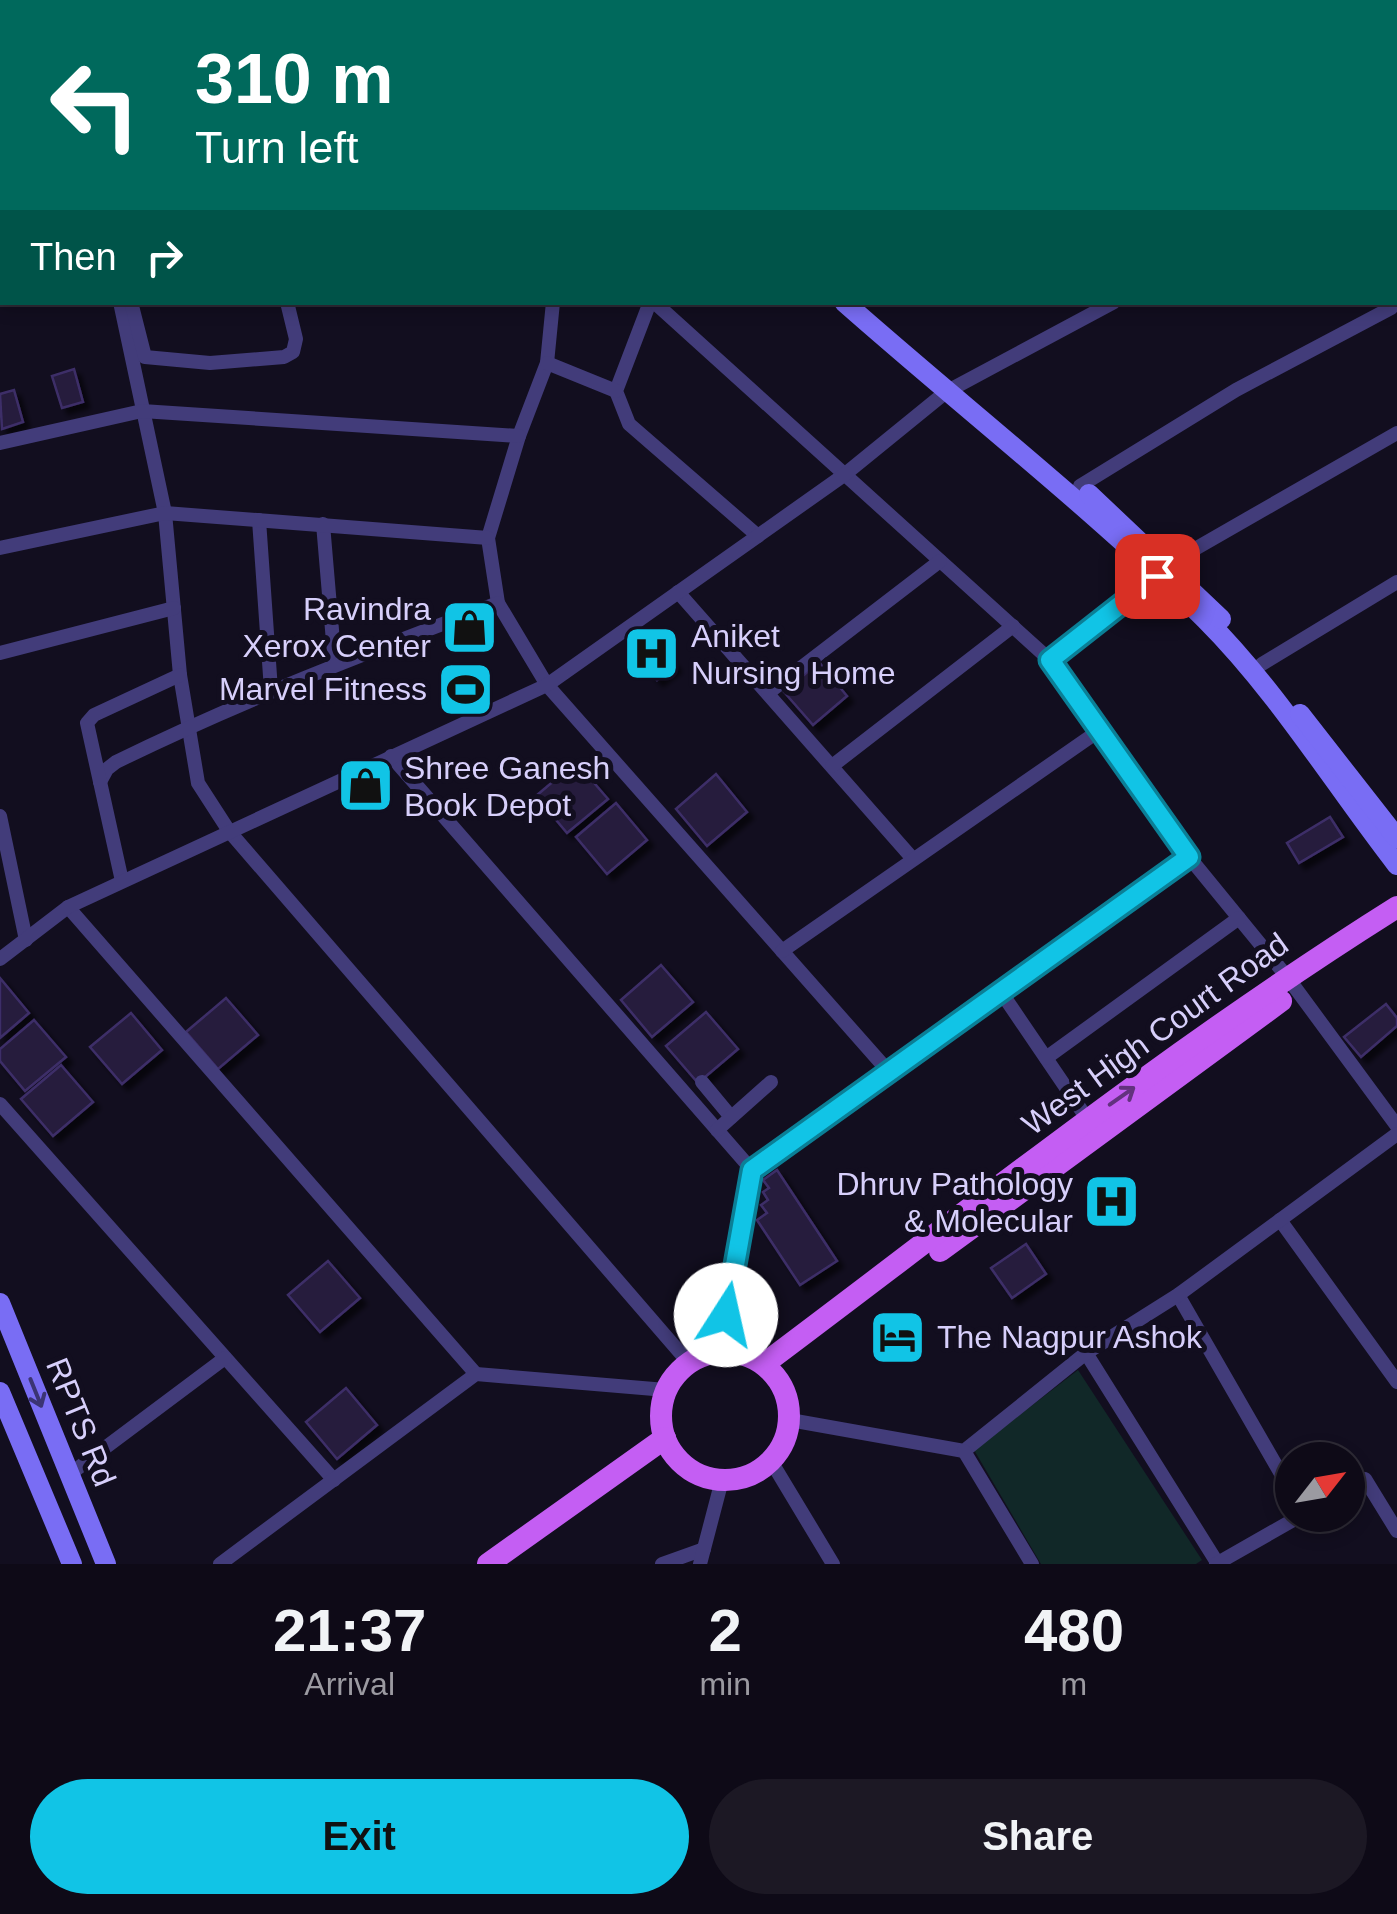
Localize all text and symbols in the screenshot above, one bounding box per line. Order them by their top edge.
icon: left [30,40,160,170]
text: 310 m [195,40,393,118]
text: Turn left [195,122,358,173]
icon: right [137,230,192,285]
text: Then [30,236,117,278]
pin [1115,534,1200,619]
icon: arrive [1130,549,1185,604]
place label: Ravindra Xerox Center [242,591,431,664]
shop icon: Ravindra Xerox Center [440,597,500,657]
place label: Aniket Nursing Home [691,618,896,691]
hospital icon: Aniket Nursing Home [622,624,682,684]
sports icon: Marvel Fitness [436,659,496,719]
place label: Marvel Fitness [219,671,427,707]
place label: Shree Ganesh Book Depot [404,750,610,823]
shop icon: Shree Ganesh Book Depot [335,756,395,816]
street label: West High Court Road [1015,926,1295,1142]
one-way arrow [1108,1086,1135,1107]
place label: Dhruv Pathology & Molecular [836,1166,1073,1239]
hospital icon: Dhruv Pathology & Molecular [1082,1172,1142,1232]
position arrow [674,1263,778,1367]
hotel icon: The Nagpur Ashok [868,1307,928,1367]
place label: The Nagpur Ashok [937,1319,1203,1355]
street label: RPTS Rd [39,1353,123,1491]
one-way arrow [29,1377,47,1408]
north arrow [1275,1442,1365,1532]
map controls [1275,1442,1365,1532]
text: 21:37 [273,1597,426,1664]
text: 2 [708,1597,742,1664]
text: 480 [1024,1597,1124,1664]
text: Arrival [304,1666,395,1702]
text: min [699,1666,751,1702]
text: m [1061,1666,1087,1702]
button: Exit [30,1779,689,1894]
button: Share [709,1779,1367,1894]

